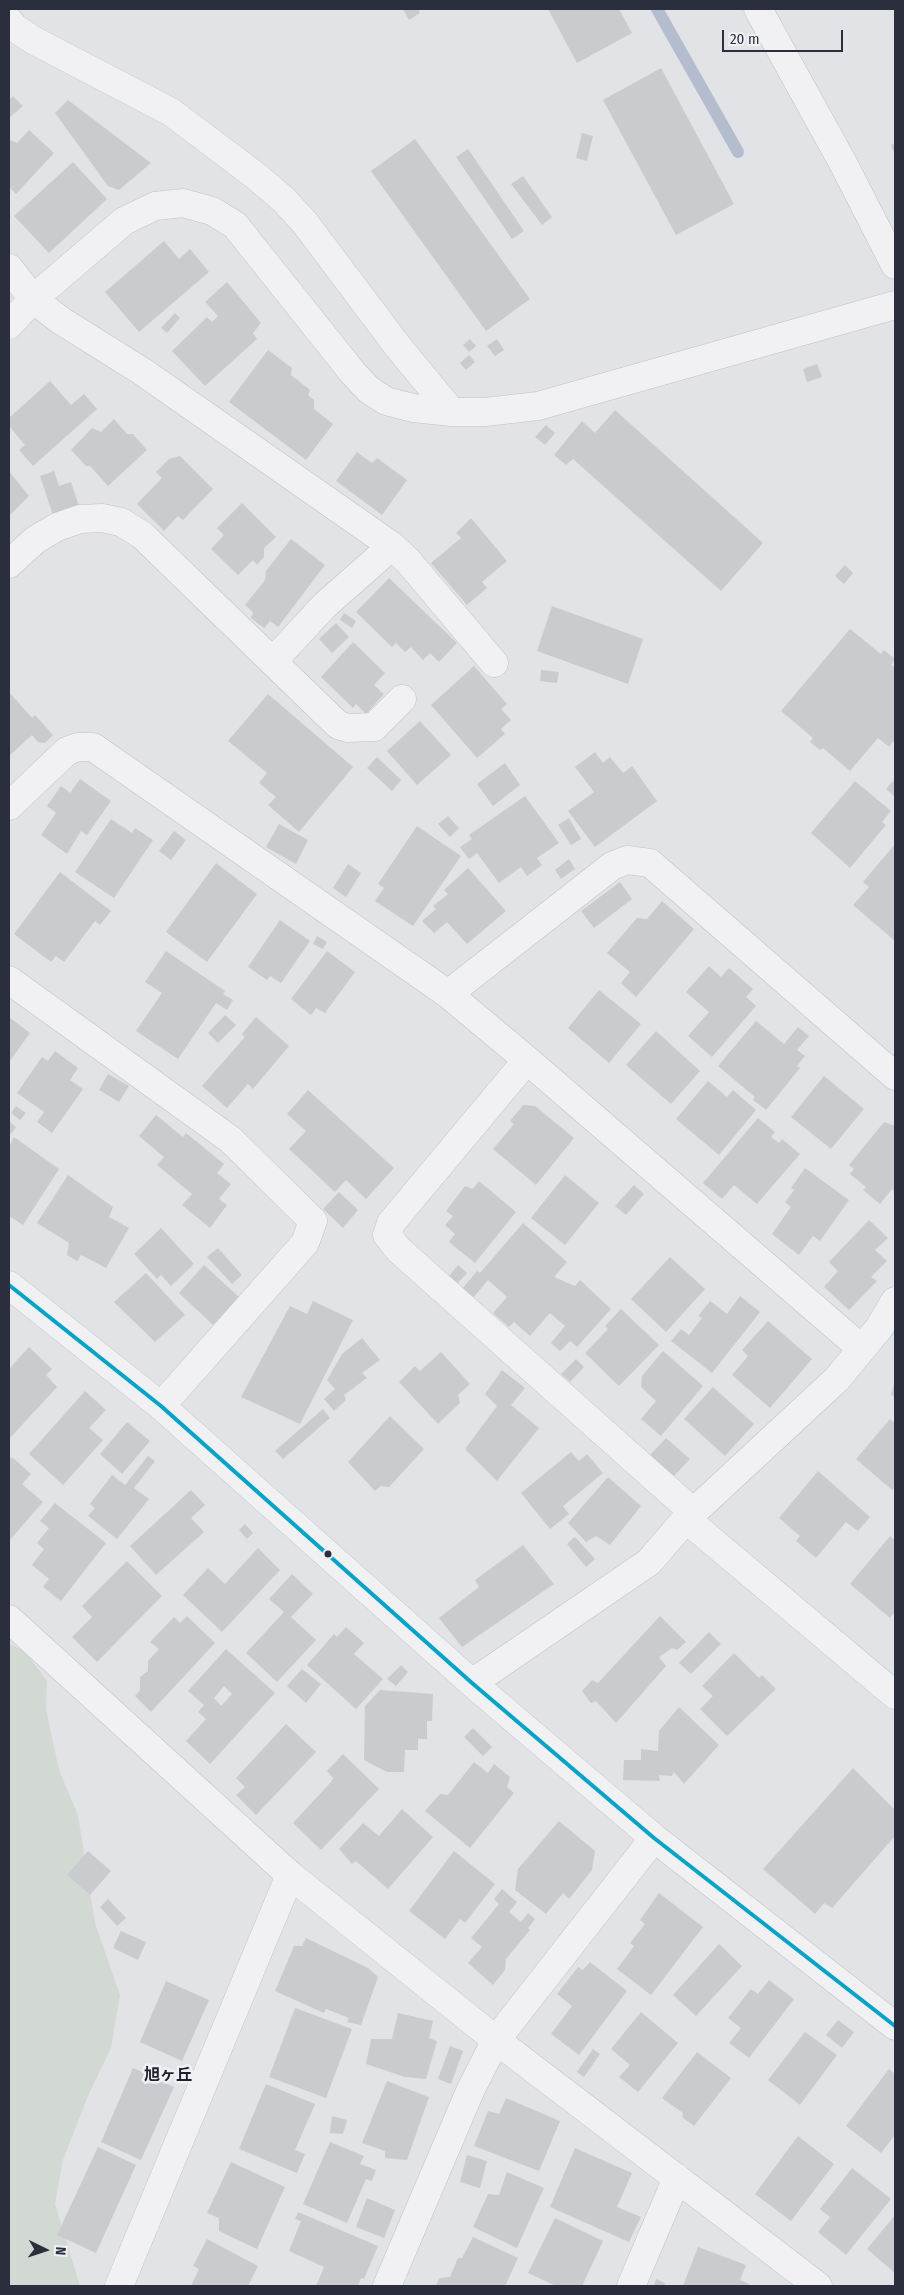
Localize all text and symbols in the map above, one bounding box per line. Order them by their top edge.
scale bar [724,20,845,52]
text: 20 m [730,30,760,48]
unlabelled marker [323,1549,333,1559]
district label: 旭ヶ丘 [144,2066,192,2086]
north arrow [20,2225,70,2275]
text: N [52,2246,69,2256]

